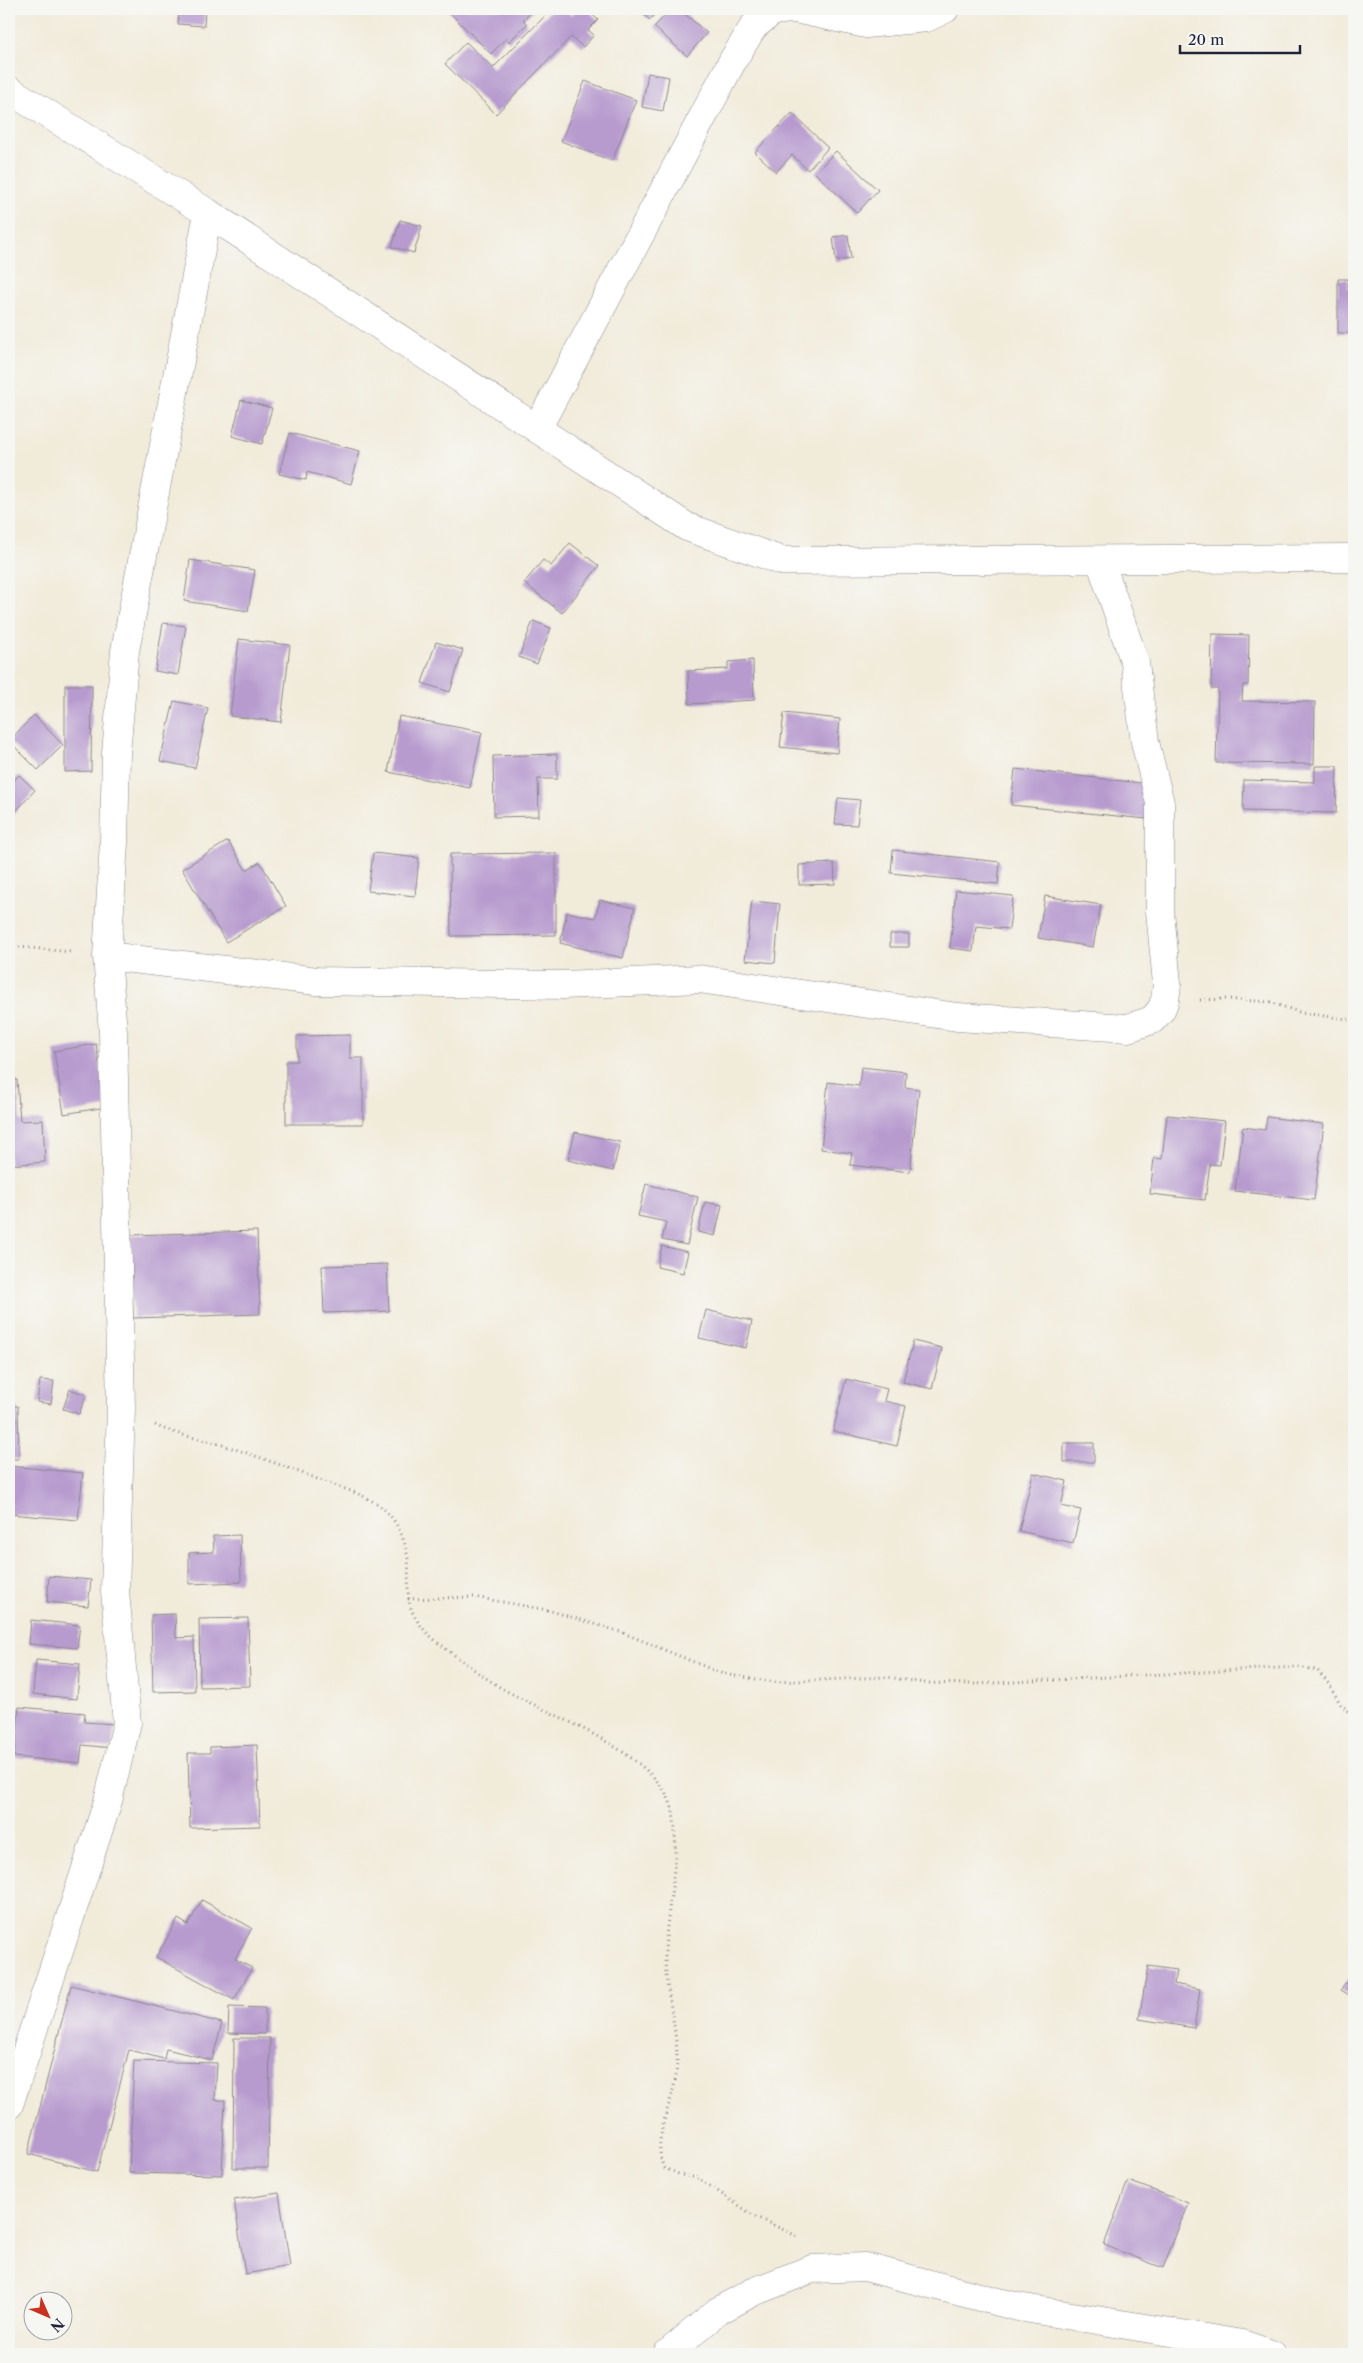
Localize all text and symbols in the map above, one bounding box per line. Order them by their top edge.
scale bar [1180,22,1300,54]
text: 20 m [1188,30,1224,49]
north arrow [22,2290,72,2340]
text: N [47,2315,68,2336]

